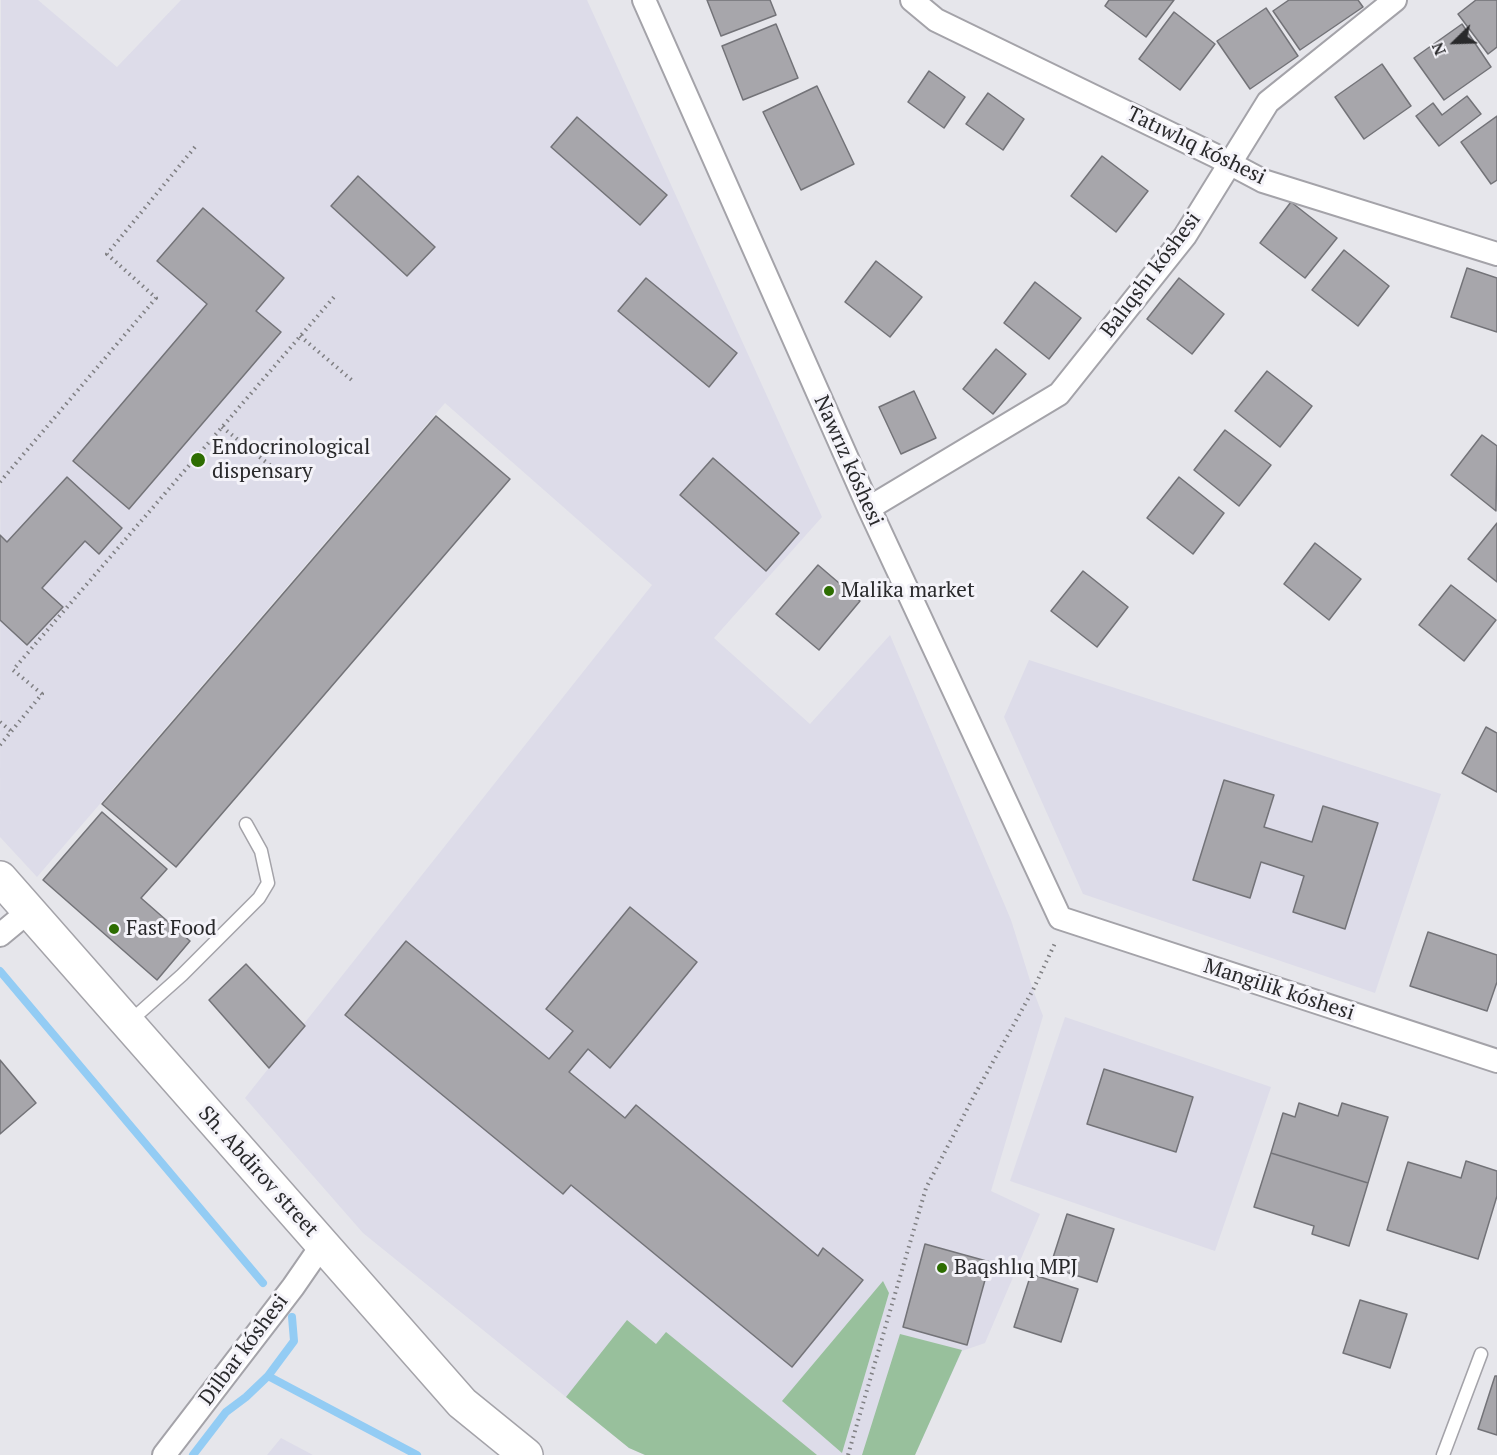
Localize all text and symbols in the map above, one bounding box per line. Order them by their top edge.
north arrow [1425,12,1485,72]
text: N [1426,39,1451,59]
street label: Tatıwlıq kóshesi [1123,102,1269,190]
street label: Balıqshı kóshesi [1096,207,1206,343]
street label: Nawrız kóshesi [808,392,888,530]
place label: Endocrinological dispensary [212,435,370,485]
marker: Endocrinological dispensary [189,451,207,469]
place label: Malika market [841,578,975,604]
marker: Malika market [822,584,836,598]
place label: Fast Food [126,916,216,942]
marker: Fast Food [107,922,121,936]
street label: Mangilik kóshesi [1201,954,1357,1026]
street label: Sh. Abdirov street [193,1101,323,1243]
place label: Baqshlıq MPJ [954,1255,1078,1281]
marker: Baqshlıq MPJ [935,1261,949,1275]
street label: Dilbar kóshesi [194,1290,294,1410]

